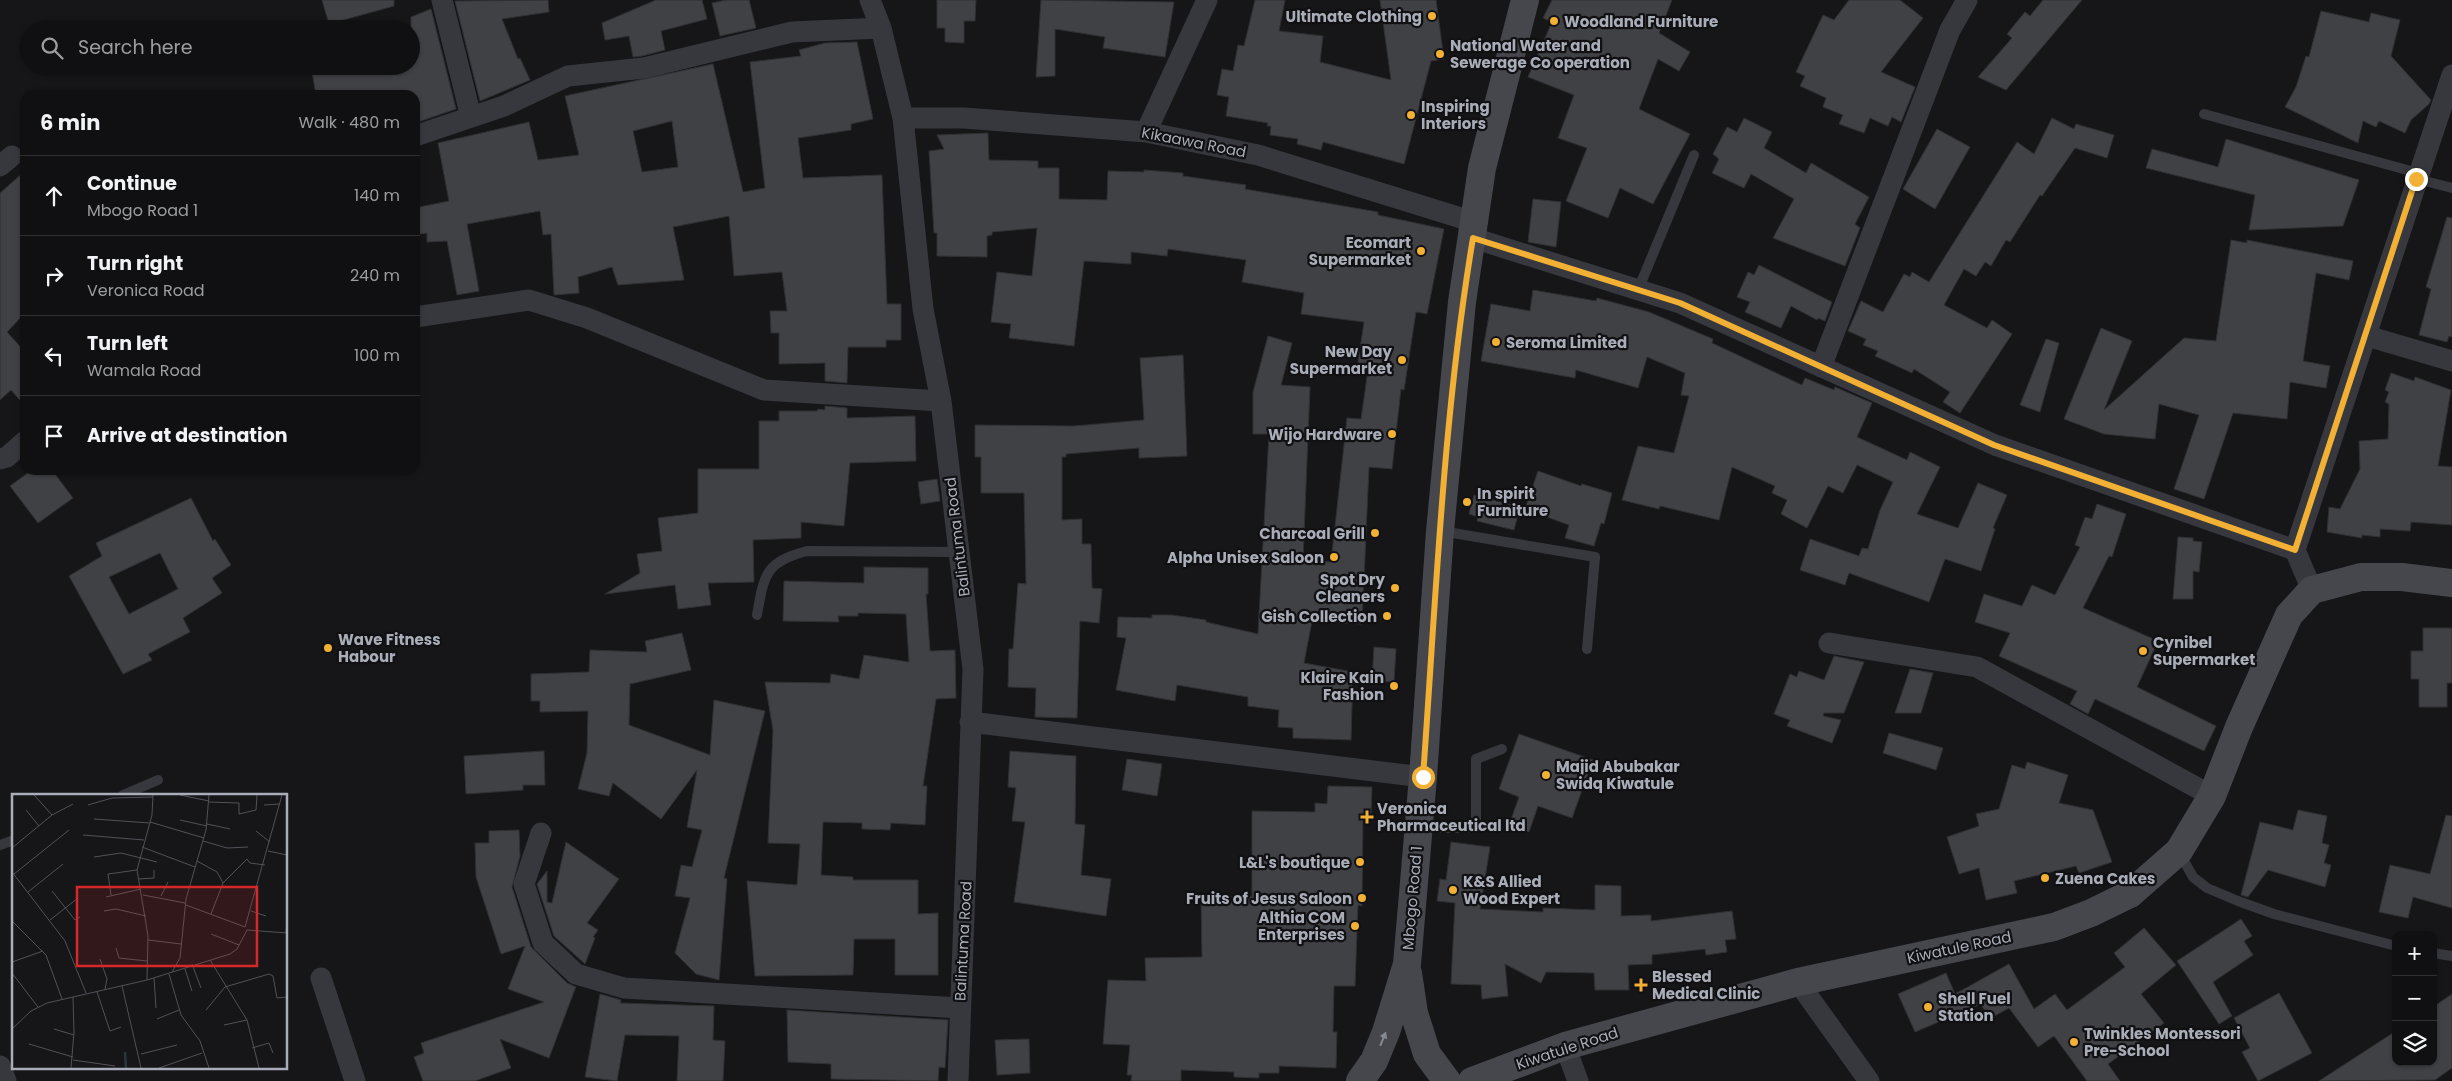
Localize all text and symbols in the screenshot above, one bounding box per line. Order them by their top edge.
place label: Ultimate Clothing [1286,6,1422,27]
marker: Ultimate Clothing [1426,10,1438,22]
place label: Woodland Furniture [1564,11,1718,32]
marker: Woodland Furniture [1548,15,1560,27]
search box [20,20,420,75]
icon: search [38,34,66,62]
text: Search here [78,34,192,61]
place label: National Water and Sewerage Co operation [1450,35,1630,73]
marker: National Water and Sewerage Co operation [1434,48,1446,60]
place label: Inspiring Interiors [1421,96,1490,134]
text: 6 min [40,108,100,137]
marker: Inspiring Interiors [1405,109,1417,121]
text: Walk · 480 m [298,111,400,134]
street label: Kikaawa Road [1140,122,1248,162]
route end [2405,168,2428,191]
text: Continue [87,170,177,197]
icon: ahead [40,182,68,210]
text: 140 m [354,184,400,207]
text: Mbogo Road 1 [87,199,198,222]
place label: Ecomart Supermarket [1309,232,1411,270]
marker: Ecomart Supermarket [1415,245,1427,257]
text: Turn right [87,250,183,277]
icon: right [40,262,68,290]
text: 240 m [350,264,400,287]
text: Veronica Road [87,279,205,302]
text: Turn left [87,330,168,357]
place label: Seroma Limited [1506,332,1627,353]
marker: Seroma Limited [1490,336,1502,348]
place label: New Day Supermarket [1290,341,1393,379]
icon: left [40,342,68,370]
text: 100 m [354,344,400,367]
marker: New Day Supermarket [1396,354,1408,366]
text: Wamala Road [87,359,201,382]
icon: arrive [40,422,68,450]
text: Arrive at destination [87,422,288,449]
place label: Wijo Hardware [1268,424,1382,445]
marker: Wijo Hardware [1386,428,1398,440]
street label: Balintuma Road [939,476,975,598]
place label: In spirit Furniture [1477,483,1548,521]
marker: In spirit Furniture [1461,496,1473,508]
place label: Charcoal Grill [1259,523,1365,544]
marker: Charcoal Grill [1369,527,1381,539]
place label: Alpha Unisex Saloon [1167,547,1324,568]
marker: Alpha Unisex Saloon [1328,551,1340,563]
place label: Spot Dry Cleaners [1316,569,1386,607]
marker: Spot Dry Cleaners [1389,582,1401,594]
place label: Gish Collection [1261,606,1377,627]
marker: Gish Collection [1381,610,1393,622]
place label: Wave Fitness Habour [338,629,441,667]
place label: Cynibel Supermarket [2153,632,2255,670]
marker: Wave Fitness Habour [322,642,334,654]
marker: Cynibel Supermarket [2137,645,2149,657]
place label: Klaire Kain Fashion [1300,667,1384,705]
marker: Klaire Kain Fashion [1388,680,1400,692]
place label: Majid Abubakar Swidq Kiwatule [1556,756,1680,794]
route start [1412,766,1435,789]
marker: Majid Abubakar Swidq Kiwatule [1540,769,1552,781]
inset map [12,794,288,1068]
place label: Veronica Pharmaceutical ltd [1377,798,1526,836]
marker: Veronica Pharmaceutical ltd [1361,811,1373,823]
street label: Mbogo Road 1 [1397,845,1427,951]
place label: L&L's boutique [1239,852,1350,873]
marker: L&L's boutique [1354,856,1366,868]
place label: Zuena Cakes [2055,868,2155,889]
place label: K&S Allied Wood Expert [1463,871,1560,909]
marker: Zuena Cakes [2039,872,2051,884]
street label: Balintuma Road [949,881,977,1001]
marker: K&S Allied Wood Expert [1447,884,1459,896]
place label: Fruits of Jesus Saloon [1186,888,1352,909]
marker: Fruits of Jesus Saloon [1356,892,1368,904]
place label: Althia COM Enterprises [1258,907,1345,945]
marker: Althia COM Enterprises [1349,920,1361,932]
street label: Kiwatule Road [1905,926,2013,968]
map controls [2392,931,2437,1066]
button: + [2392,931,2437,976]
place label: Blessed Medical Clinic [1652,966,1760,1004]
button: − [2392,976,2437,1021]
marker: Blessed Medical Clinic [1634,978,1648,992]
place label: Shell Fuel Station [1938,988,2011,1026]
marker: Shell Fuel Station [1922,1001,1934,1013]
button: layers [2392,1021,2437,1066]
street label: Kiwatule Road [1513,1022,1621,1074]
place label: Twinkles Montessori Pre-School [2084,1023,2241,1061]
one-way arrow [1379,1031,1387,1046]
marker: Twinkles Montessori Pre-School [2068,1036,2080,1048]

